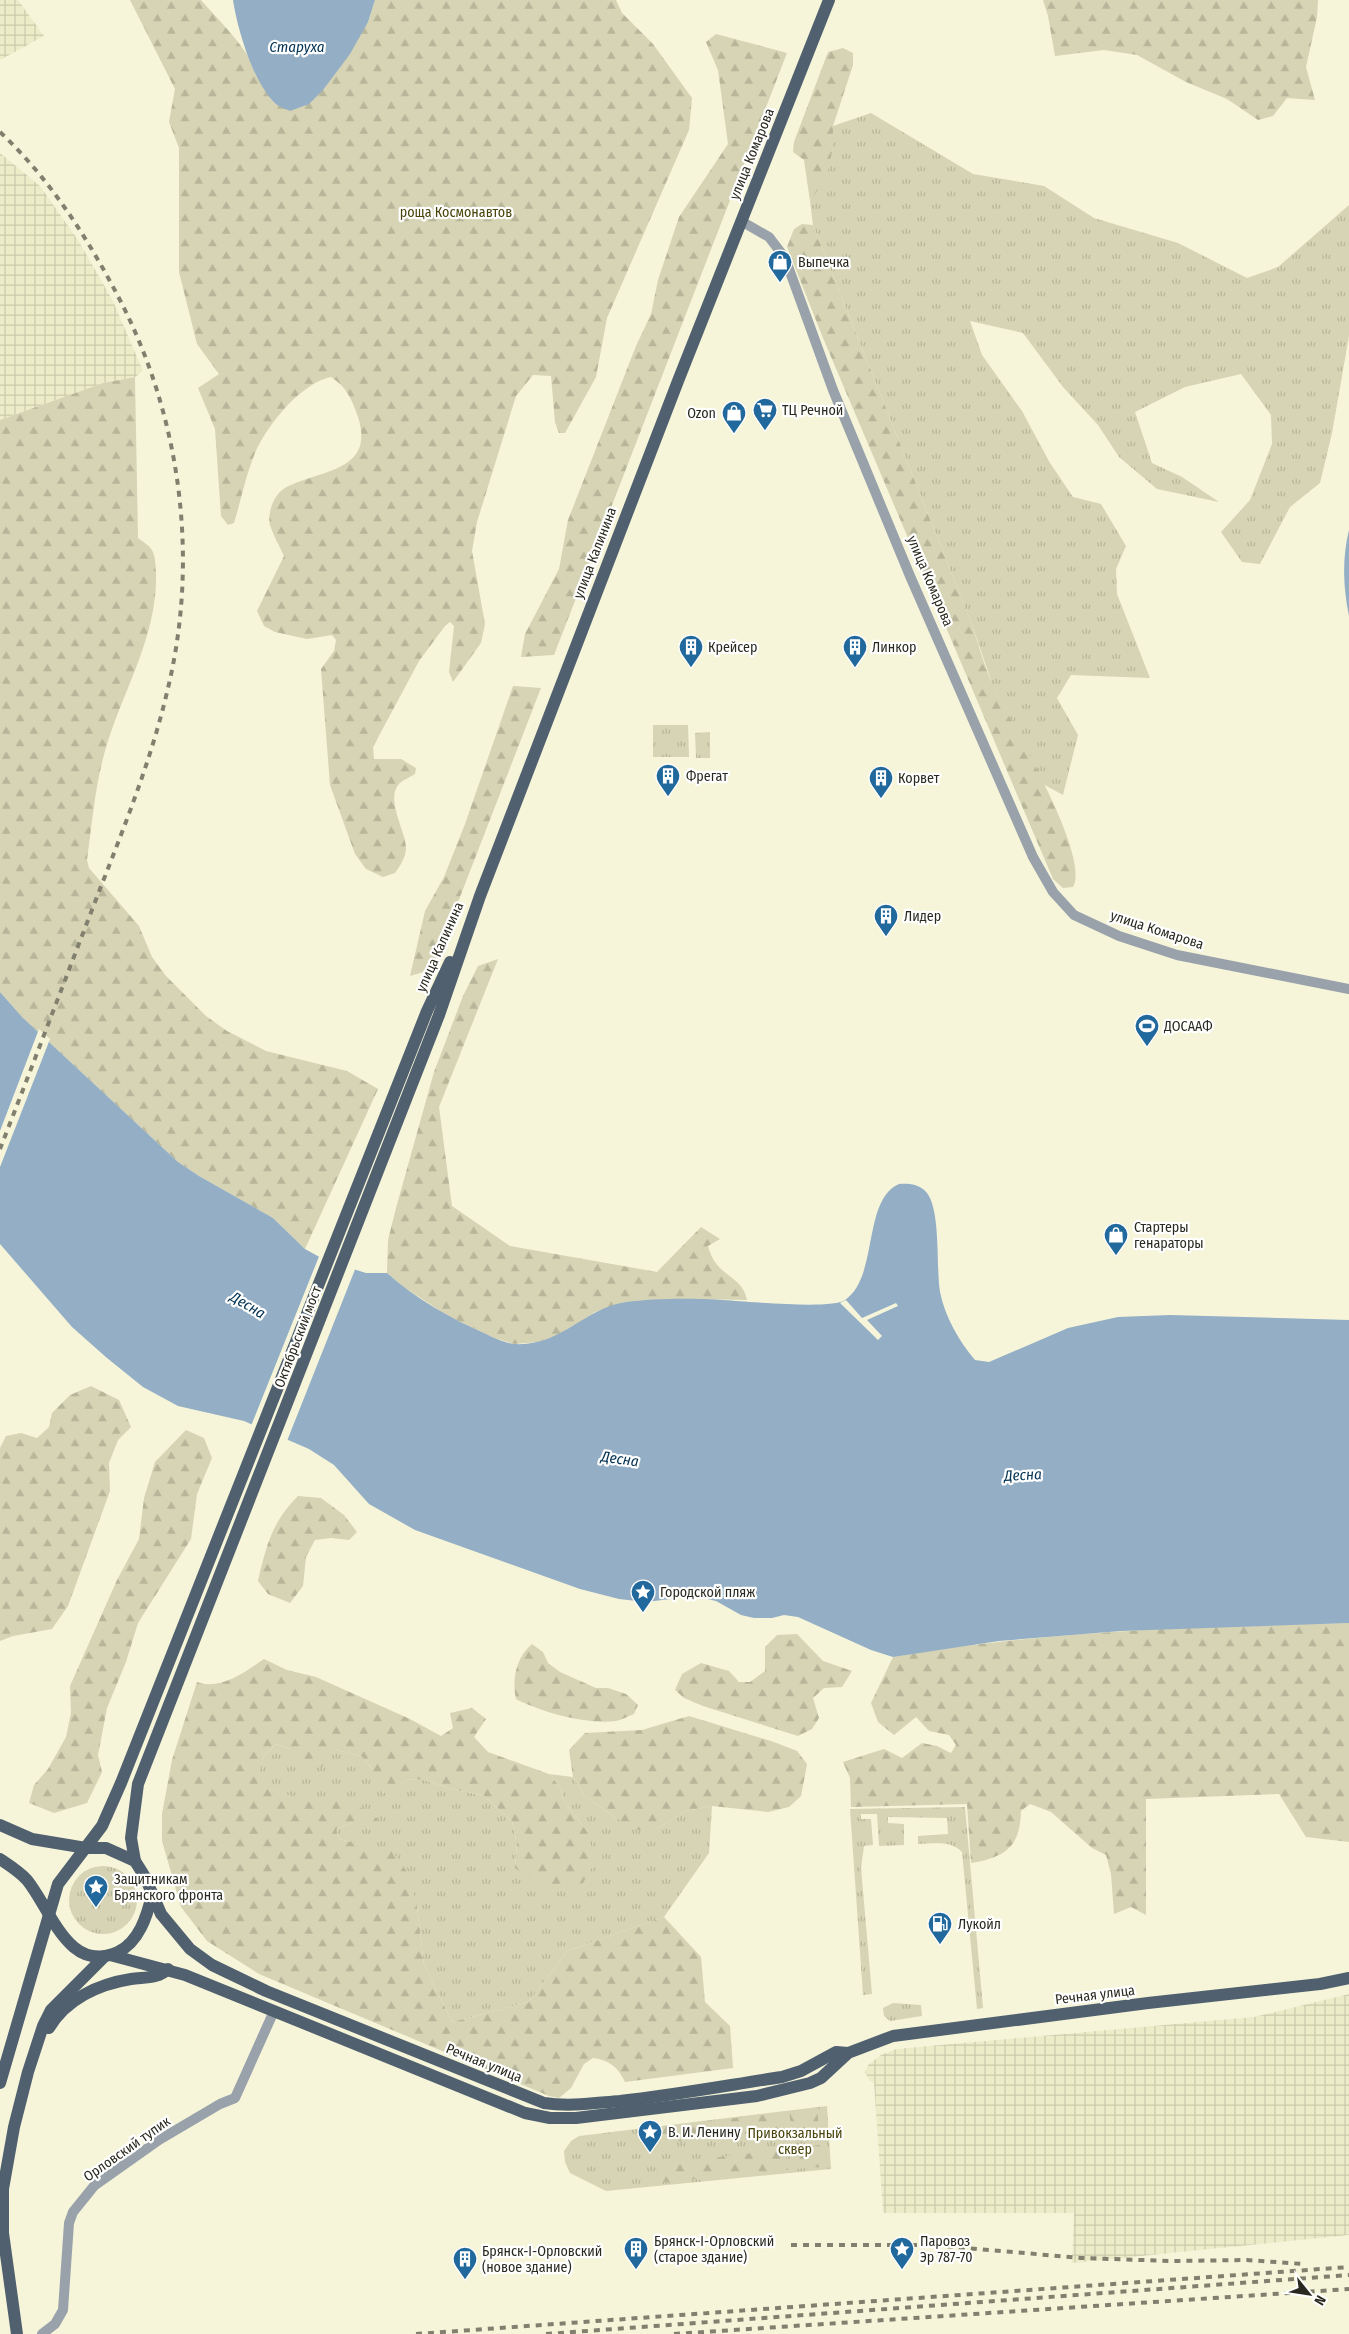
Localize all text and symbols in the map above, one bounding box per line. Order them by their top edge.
water label: Старуха [269,38,325,56]
street label: улица Комарова [726,106,778,202]
park label: роща Космонавтов [400,204,512,221]
shop icon: Выпечка [767,249,793,283]
place label: Выпечка [798,254,850,271]
supermarket icon: ТЦ Речной [752,397,778,431]
shop icon: Ozon [721,400,747,434]
place label: ТЦ Речной [782,402,843,419]
place label: Ozon [687,405,716,422]
street label: улица Калинина [570,505,620,601]
street label: улица Комарова [903,533,957,629]
building icon: Крейсер [678,634,704,668]
building icon: Линкор [842,634,868,668]
place label: Крейсер [708,639,757,656]
place label: Линкор [872,639,916,656]
building icon: Фрегат [655,763,681,797]
building icon: Корвет [868,765,894,799]
place label: Фрегат [686,768,728,785]
place label: Корвет [898,770,940,787]
street label: улица Калинина [413,899,467,995]
building icon: Лидер [873,903,899,937]
street label: улица Комарова [1108,907,1206,953]
place label: Лидер [904,908,941,925]
sports icon: ДОСААФ [1134,1013,1160,1047]
place label: ДОСААФ [1163,1018,1213,1035]
place label: Стартеры генараторы [1134,1219,1204,1252]
shop icon: Стартеры генараторы [1103,1222,1129,1256]
street label: Октябрьский мост [271,1284,325,1390]
water label: Десна [226,1287,269,1322]
water label: Десна [598,1447,640,1471]
water label: Десна [1002,1465,1042,1485]
place icon: Городской пляж [630,1579,656,1613]
place label: Городской пляж [660,1584,755,1601]
place label: Защитникам Брянского фронта [114,1871,223,1904]
place icon: Защитникам Брянского фронта [83,1874,109,1908]
fuel station icon: Лукойл [927,1911,953,1945]
place label: Лукойл [958,1916,1001,1933]
street label: Речная улица [1054,1982,1136,2008]
street label: Речная улица [444,2040,525,2086]
street label: Орловский тупик [80,2113,174,2185]
place icon: В. И. Ленину [637,2119,663,2153]
place label: В. И. Ленину [668,2124,741,2141]
park label: Привокзальный сквер [747,2125,843,2158]
place label: Брянск-I-Орловский (старое здание) [654,2233,774,2266]
place label: Паровоз Эр 787-70 [920,2233,973,2266]
building icon: Брянск-I-Орловский (старое здание) [623,2236,649,2270]
place icon: Паровоз Эр 787-70 [889,2236,915,2270]
place label: Брянск-I-Орловский (новое здание) [482,2243,602,2276]
building icon: Брянск-I-Орловский (новое здание) [452,2246,478,2280]
north arrow [1284,2269,1334,2319]
text: N [1310,2292,1329,2308]

